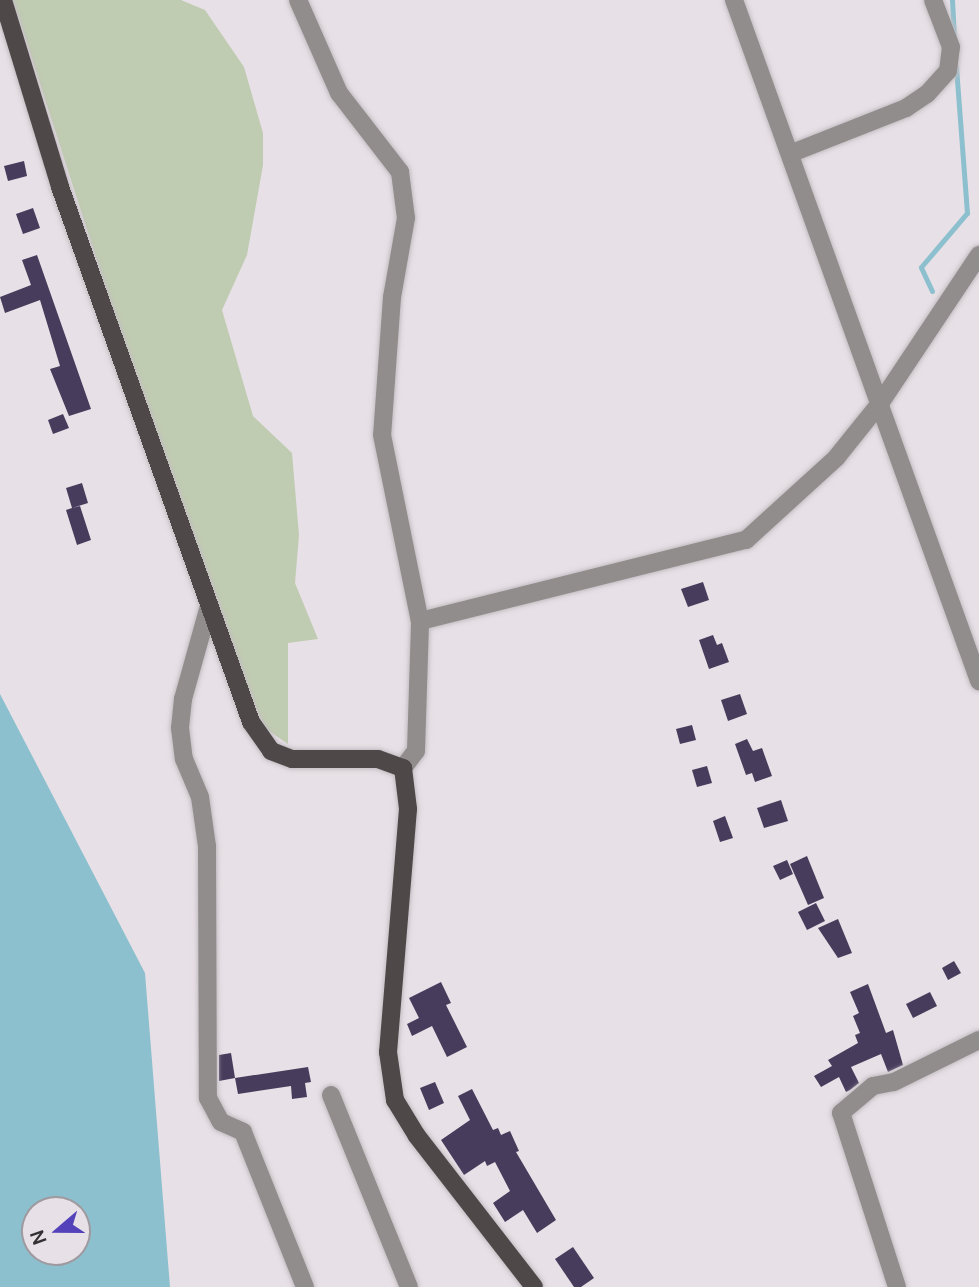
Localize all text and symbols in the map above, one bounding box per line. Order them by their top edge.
north arrow [21,1196,91,1266]
text: N [24,1227,53,1248]

